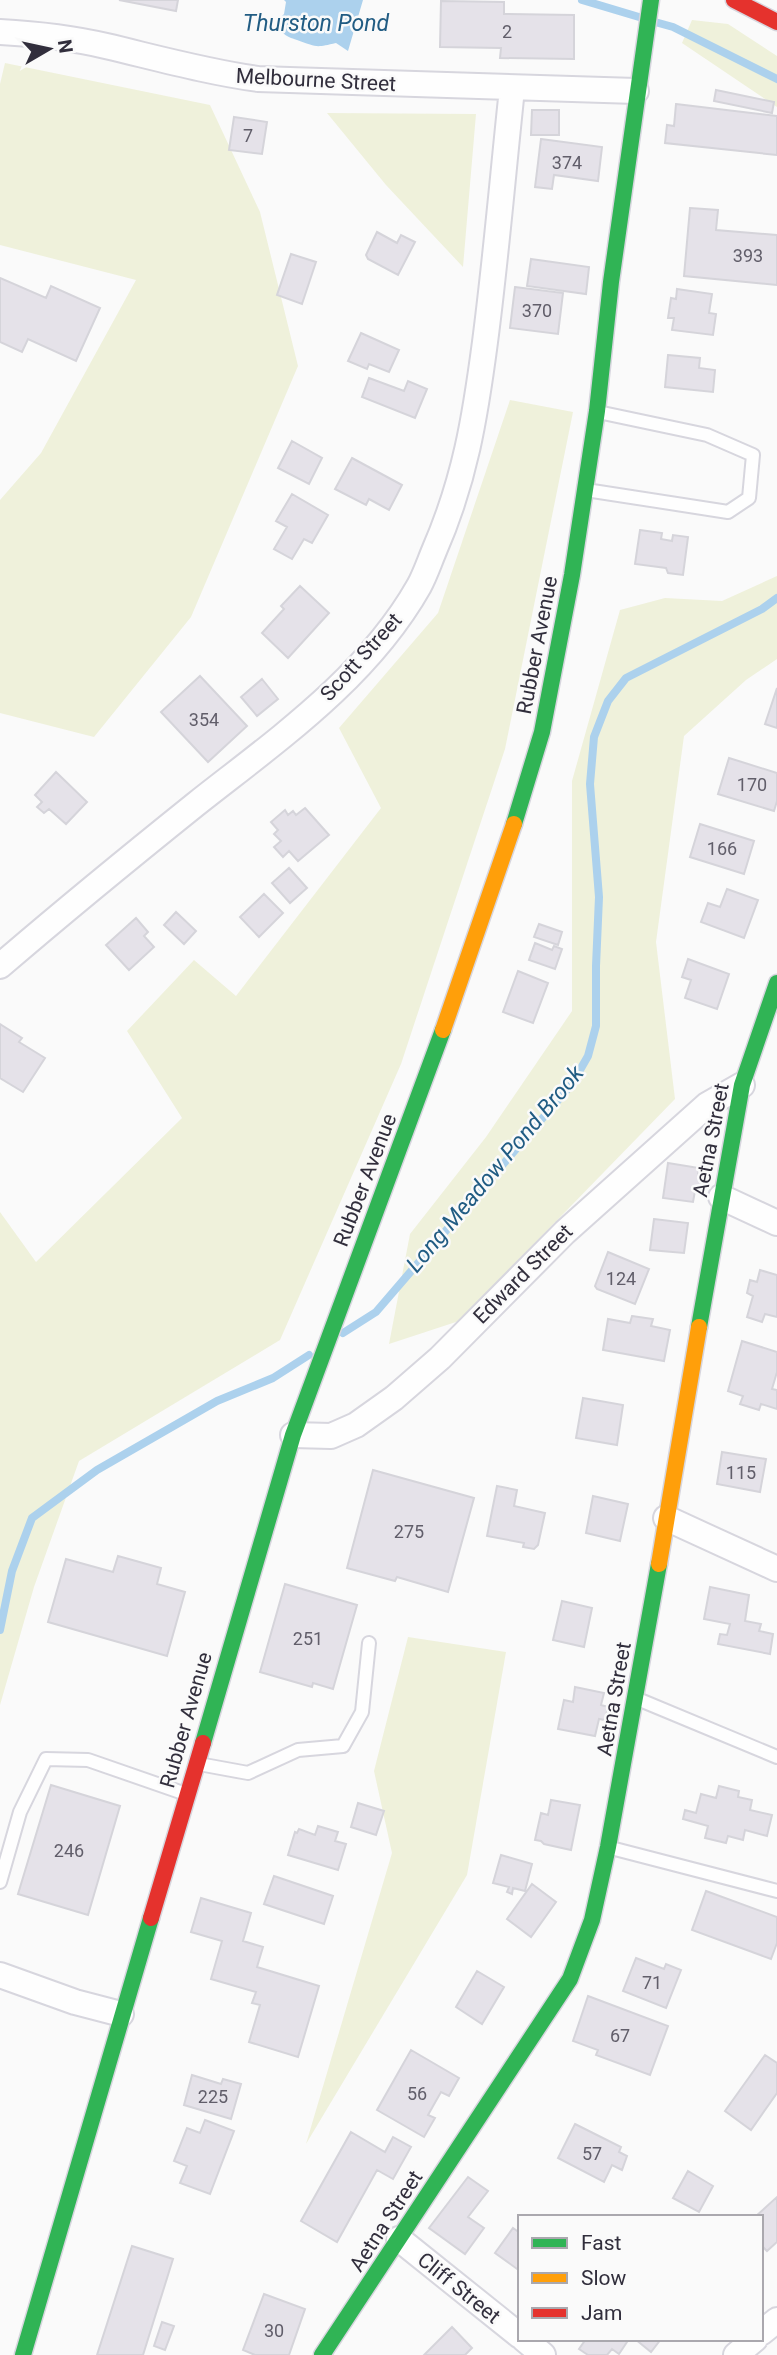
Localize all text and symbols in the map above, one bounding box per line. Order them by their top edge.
water label: Thurston Pond [243,10,390,37]
north arrow [14,14,84,84]
house number: 2 [502,21,512,42]
text: N [53,38,78,55]
street label: Melbourne Street [235,64,397,96]
house number: 7 [243,125,253,146]
house number: 374 [552,152,582,173]
house number: 393 [733,245,763,266]
house number: 370 [522,300,552,321]
street label: Rubber Avenue [512,574,562,716]
street label: Scott Street [315,608,407,706]
house number: 354 [189,709,219,730]
house number: 170 [737,774,767,795]
house number: 166 [707,838,737,859]
water label: Long Meadow Pond Brook [401,1060,590,1278]
street label: Aetna Street [688,1081,734,1199]
street label: Rubber Avenue [329,1110,401,1250]
street label: Edward Street [468,1219,578,1329]
house number: 124 [606,1268,636,1289]
house number: 115 [726,1462,756,1483]
house number: 275 [394,1521,424,1542]
house number: 251 [293,1628,323,1649]
street label: Aetna Street [592,1640,636,1758]
street label: Rubber Avenue [155,1649,217,1791]
house number: 246 [54,1840,84,1861]
house number: 71 [642,1972,662,1993]
house number: 67 [610,2025,630,2046]
house number: 56 [407,2083,427,2104]
house number: 225 [198,2086,228,2107]
house number: 57 [582,2143,602,2164]
street label: Aetna Street [345,2166,428,2276]
legend [518,2215,763,2341]
text: Fast [581,2231,622,2255]
street label: Cliff Street [413,2247,505,2329]
text: Slow [581,2266,627,2290]
text: Jam [581,2301,622,2325]
house number: 30 [264,2320,284,2341]

